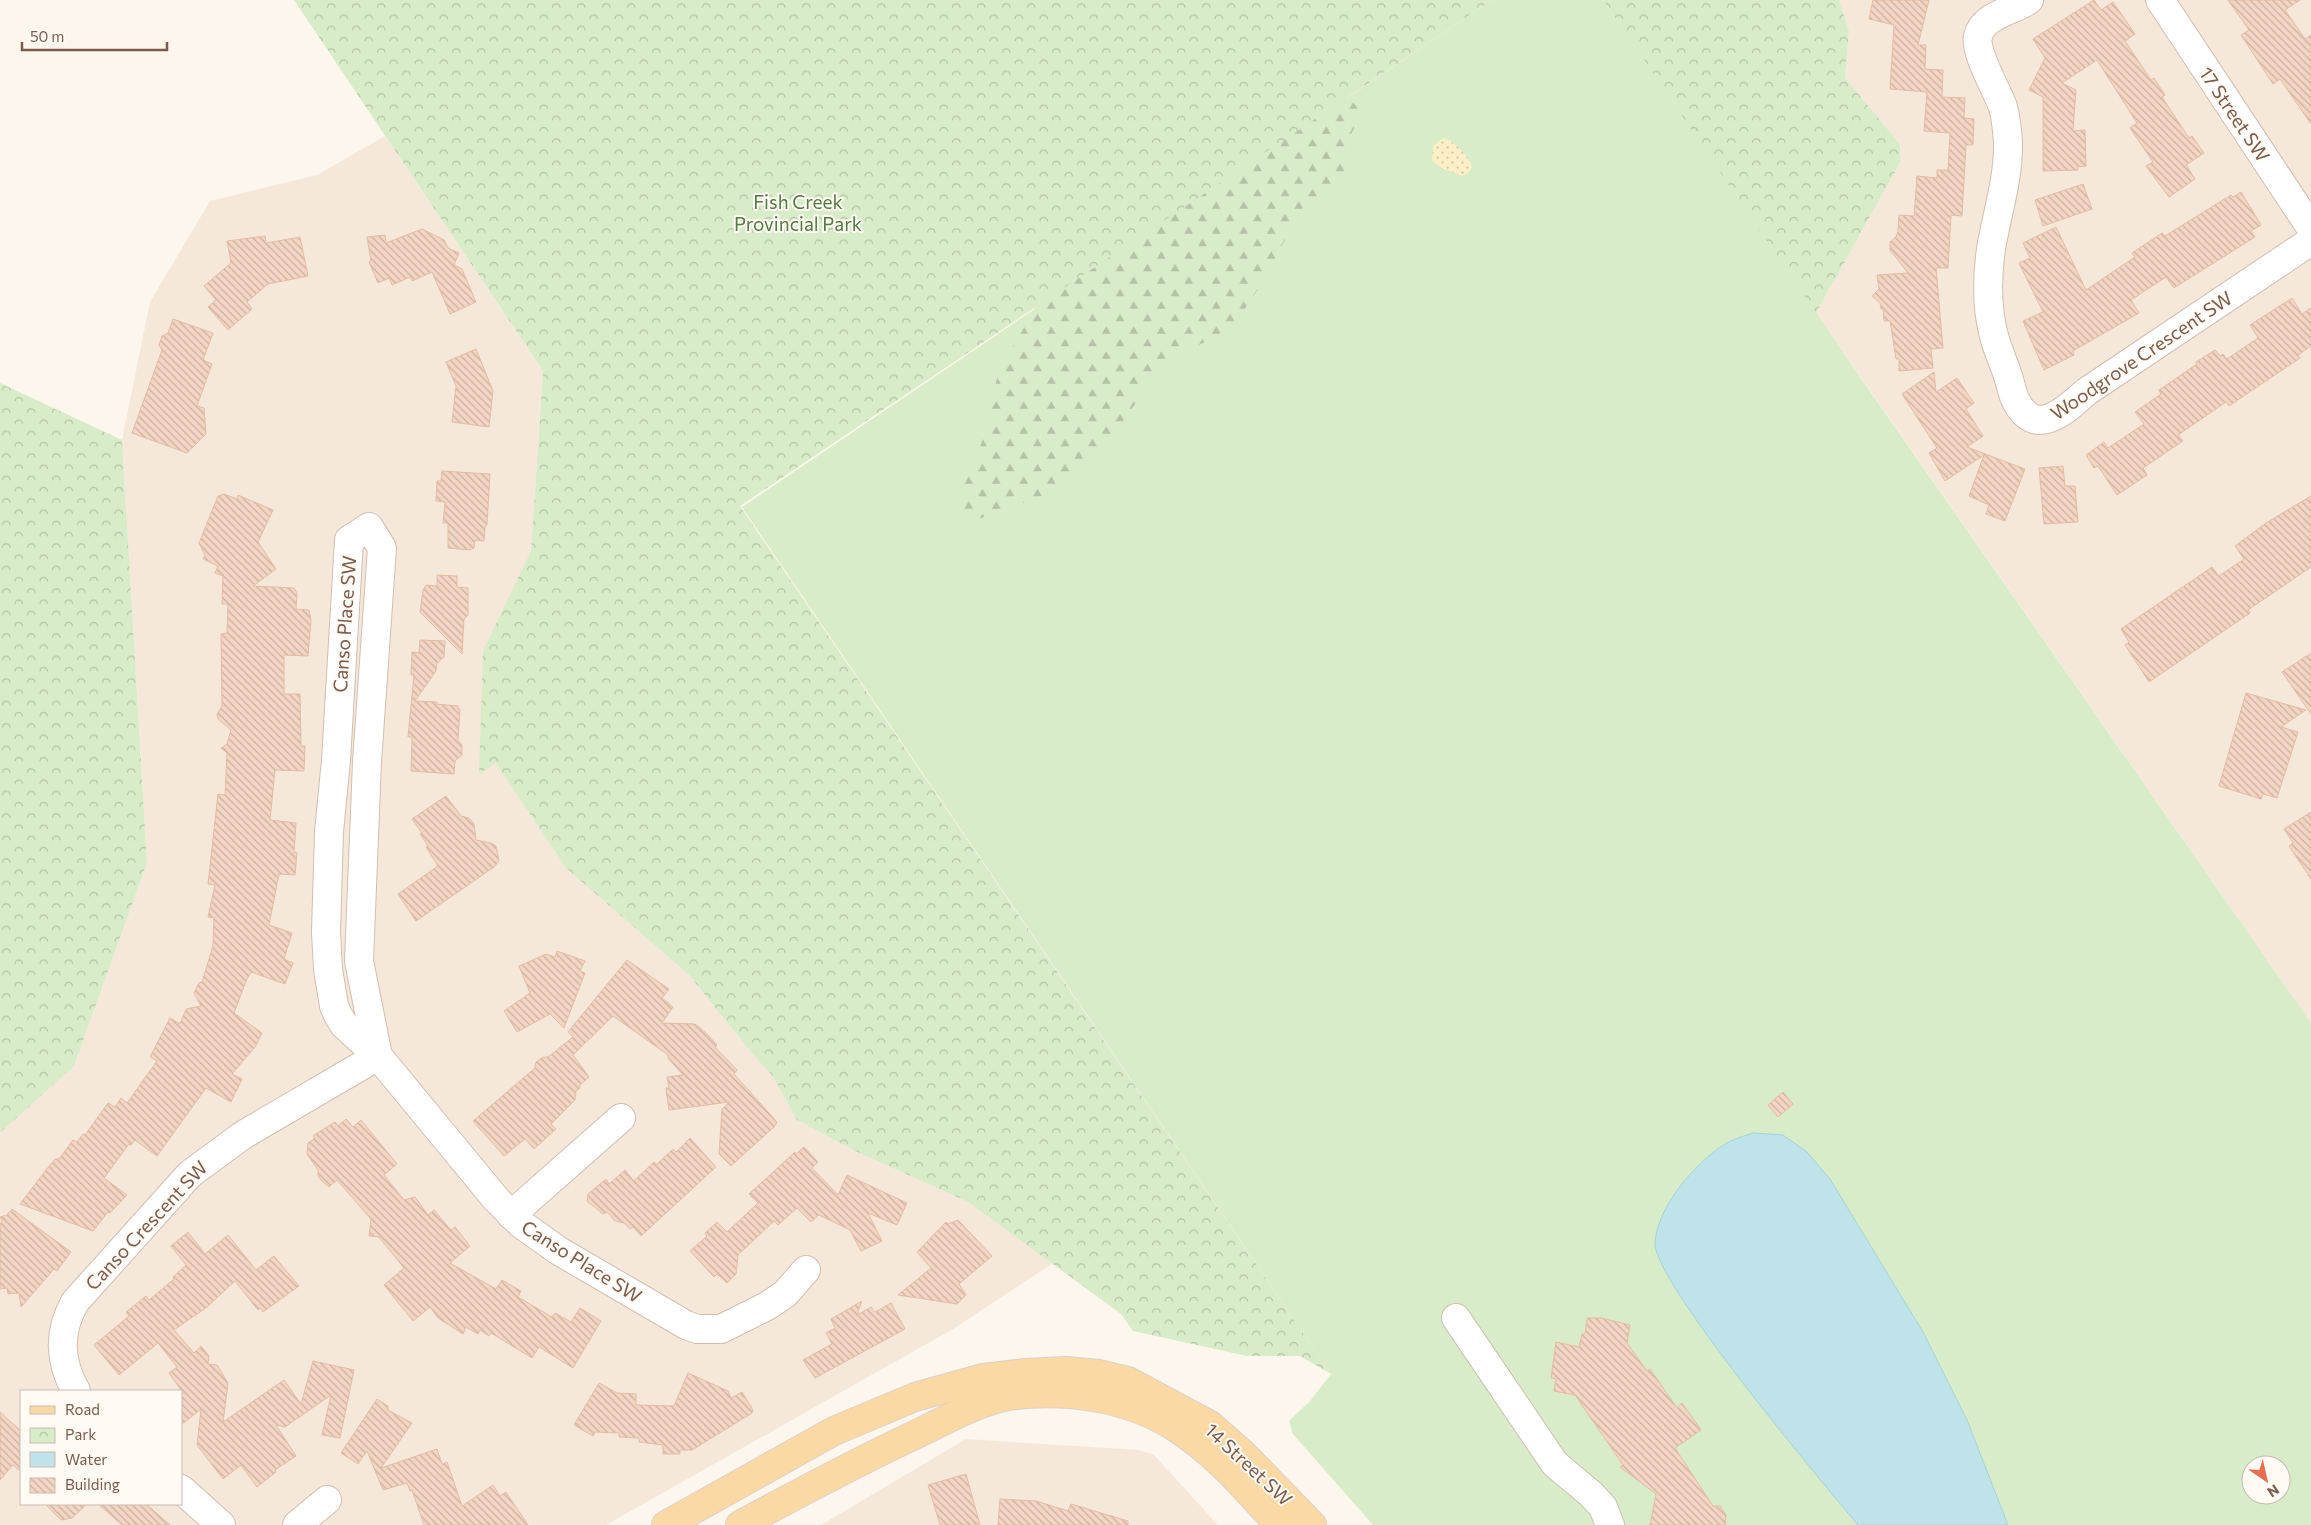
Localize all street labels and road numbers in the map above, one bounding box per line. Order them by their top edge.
street label: 17 Street SW [2195,62,2275,166]
street label: Woodgrove Crescent SW [2046,286,2236,424]
street label: Canso Place SW [328,555,360,693]
street label: Canso Crescent SW [80,1156,212,1294]
street label: Canso Place SW [518,1215,646,1307]
street label: 14 Street SW [1201,1418,1297,1510]

